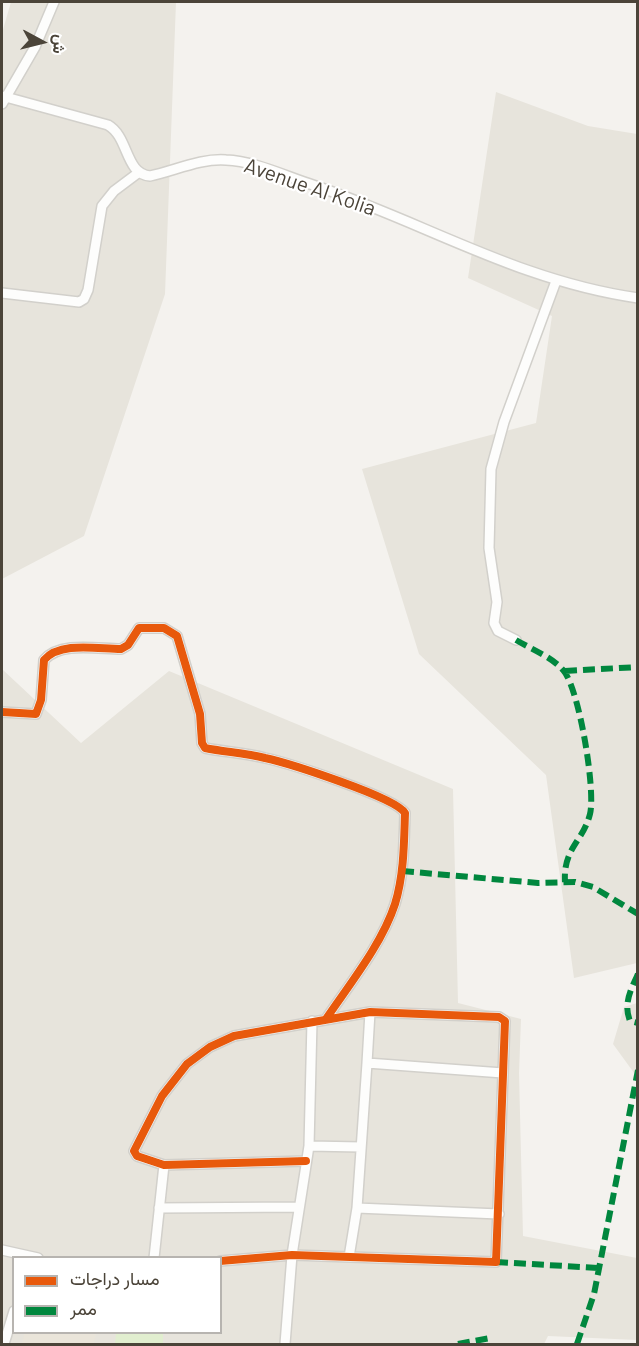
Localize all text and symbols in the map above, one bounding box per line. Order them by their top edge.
north arrow [12,12,72,72]
text: ش [50,34,71,55]
street label: Avenue Al Kolia [241,153,379,221]
legend [12,1256,222,1334]
text: مسار دراجات [70,1267,160,1289]
text: ممر [70,1297,97,1319]

